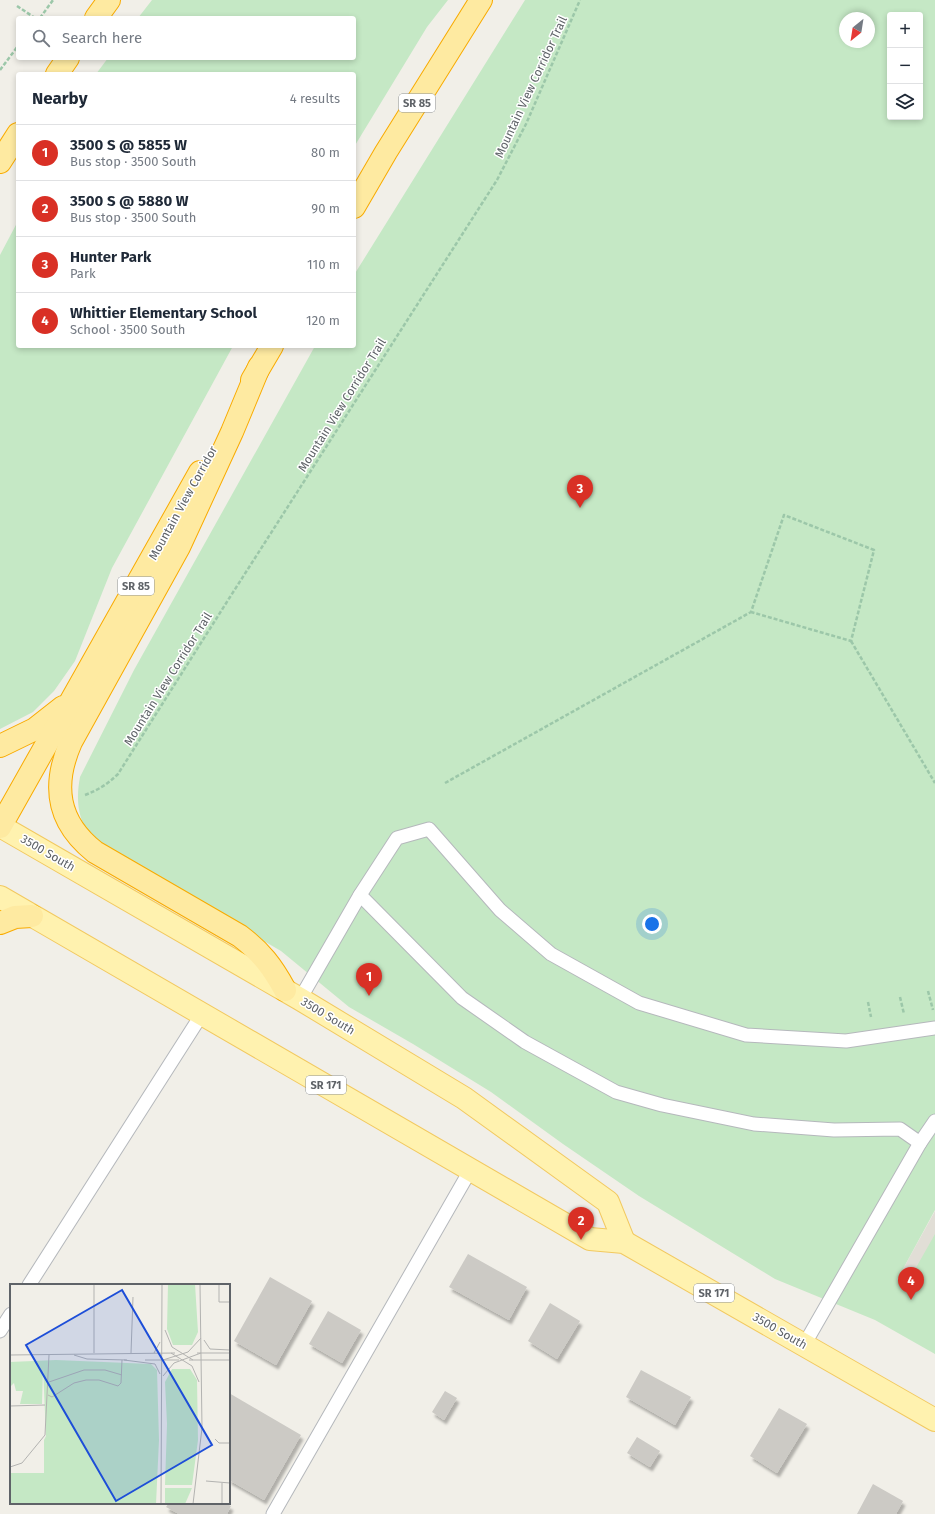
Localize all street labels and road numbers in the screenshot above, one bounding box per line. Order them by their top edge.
street label: Mountain View Corridor Trail [492,13,570,160]
road number: SR 85 [399,94,435,112]
street label: Mountain View Corridor Trail [295,335,389,474]
street label: Mountain View Corridor [146,443,220,562]
road number: SR 85 [118,577,154,595]
street label: Mountain View Corridor Trail [121,609,215,748]
street label: 3500 South [18,832,78,874]
street label: 3500 South [298,994,358,1038]
road number: SR 171 [306,1076,346,1094]
road number: SR 171 [694,1284,734,1302]
street label: 3500 South [750,1310,810,1352]

